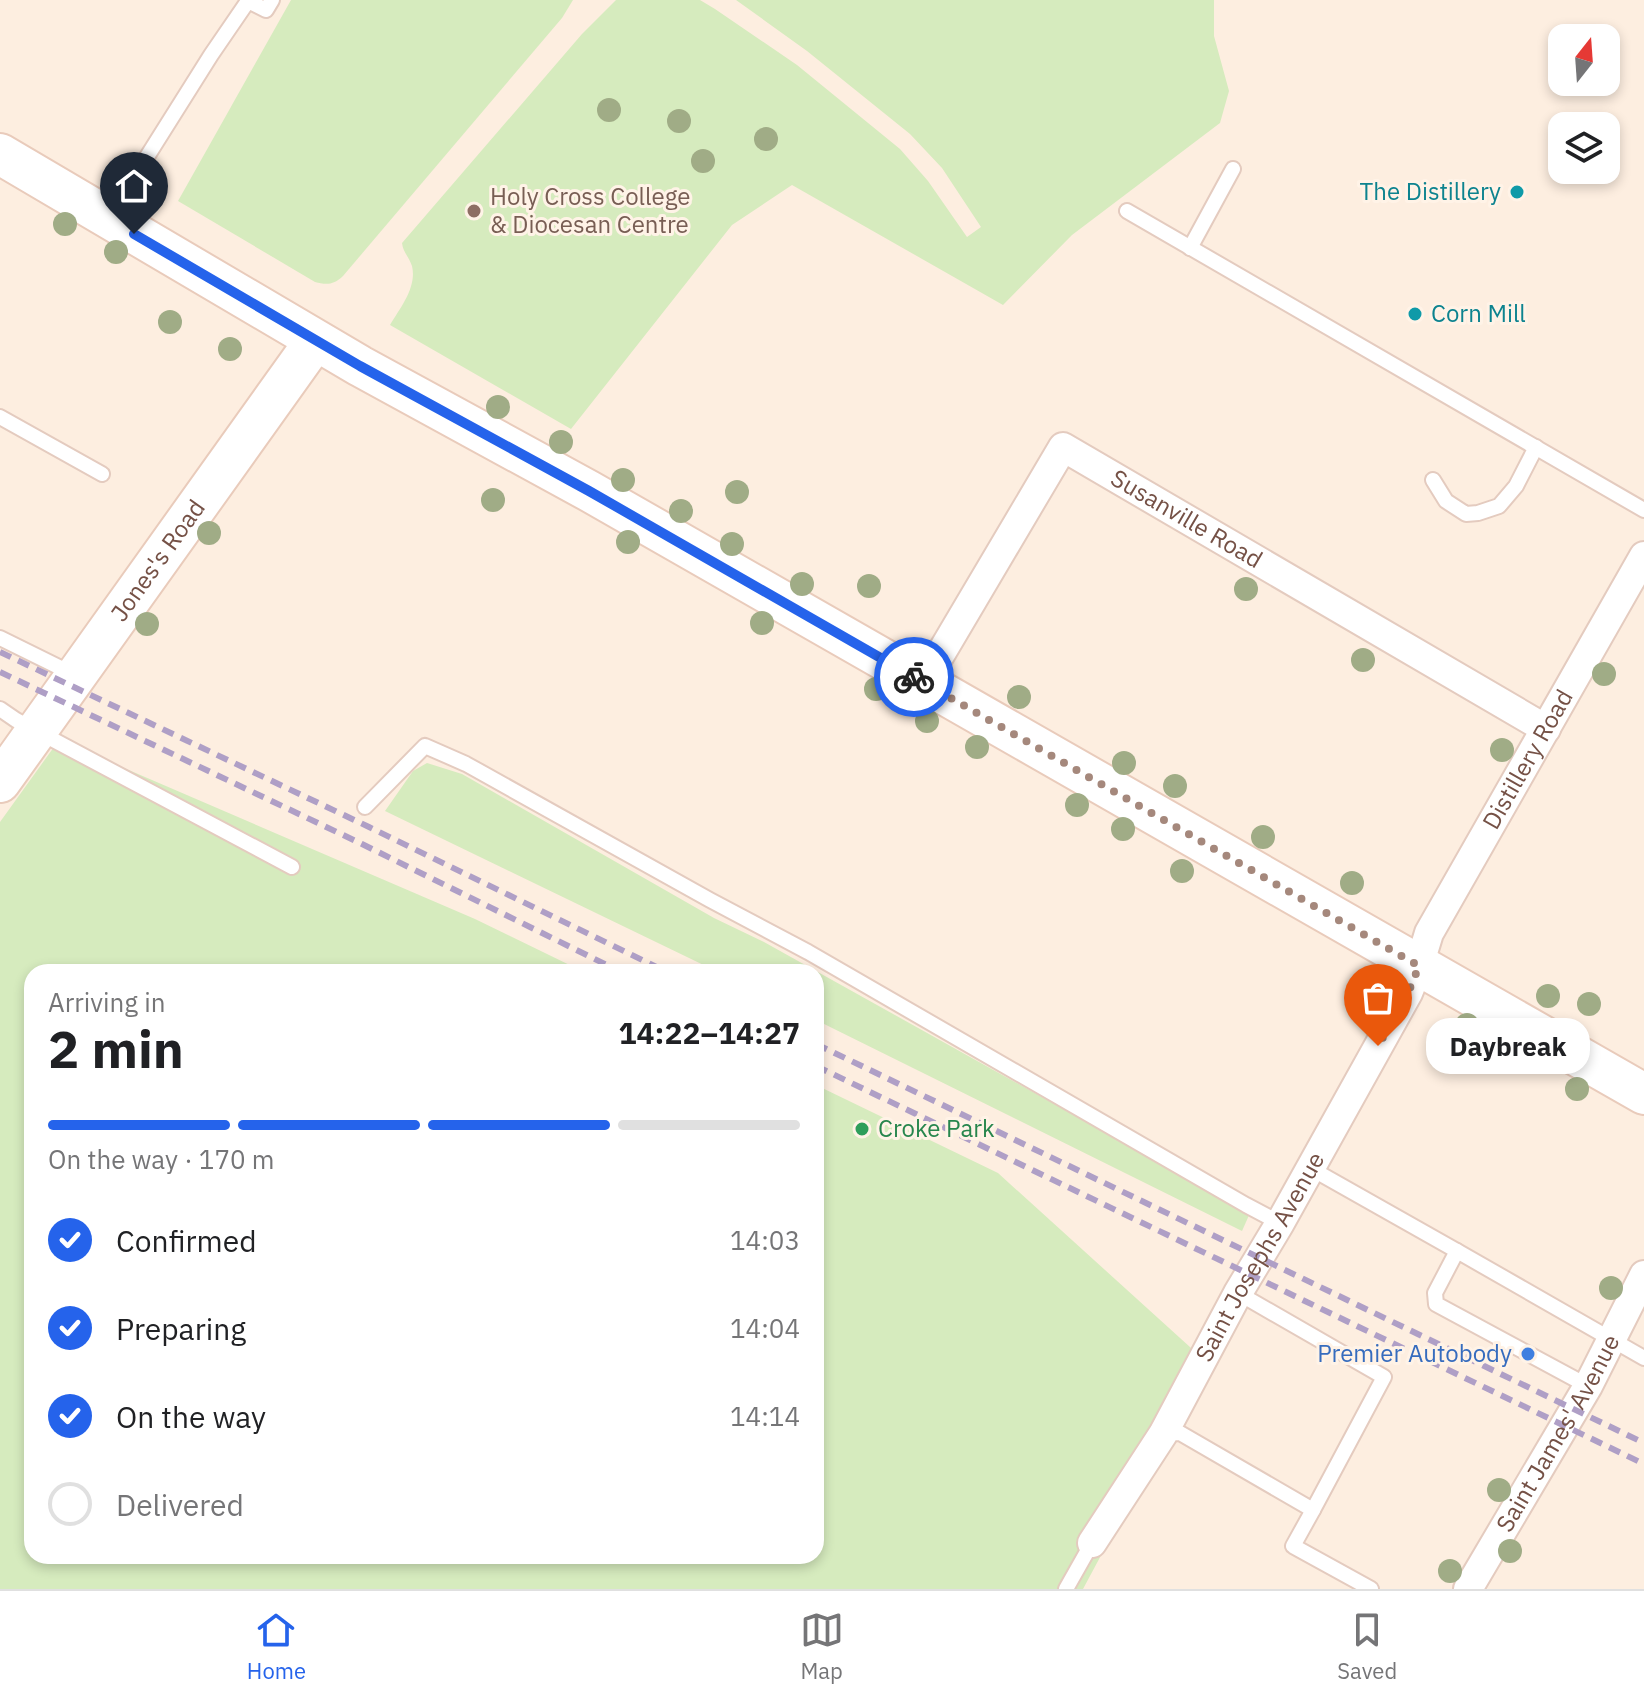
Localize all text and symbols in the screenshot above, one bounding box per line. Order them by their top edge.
north arrow [1548,24,1620,96]
map controls [1548,24,1620,184]
button: layers [1548,112,1620,184]
pin [100,152,168,234]
icon: home [112,164,156,208]
place label: The Distillery [1360,175,1501,207]
place label: Holy Cross College & Diocesan Centre [490,180,690,240]
marker: The Distillery [1508,183,1526,201]
marker: Holy Cross College & Diocesan Centre [465,202,483,220]
place label: Corn Mill [1431,297,1526,329]
marker: Corn Mill [1406,305,1424,323]
street label: Susanville Road [1105,461,1269,575]
street label: Jones's Road [103,493,212,627]
courier [874,637,954,717]
icon: bike [892,655,936,699]
street label: Distillery Road [1474,683,1580,835]
pin [1344,964,1412,1046]
icon: bag [1356,976,1400,1020]
text: Arriving in [48,985,165,1019]
text: 14:22–14:27 [619,1013,800,1052]
text: 2 min [48,1015,184,1082]
callout: Daybreak [1426,1018,1590,1074]
text: Daybreak [1449,1029,1567,1063]
place label: Croke Park [878,1112,995,1144]
marker: Croke Park [853,1120,871,1138]
text: On the way · 170 m [48,1142,274,1176]
street label: Saint Josephs Avenue [1187,1146,1331,1367]
icon: check [48,1218,92,1262]
text: Confirmed [116,1221,257,1260]
text: 14:03 [730,1223,800,1257]
icon: check [48,1306,92,1350]
text: Preparing [116,1309,246,1348]
text: 14:04 [730,1311,800,1345]
street label: Saint James' Avenue [1488,1329,1626,1538]
place label: Premier Autobody [1317,1337,1512,1369]
marker: Premier Autobody [1519,1345,1537,1363]
icon: check [48,1394,92,1438]
text: On the way [116,1397,266,1436]
text: 14:14 [730,1399,800,1433]
text: Delivered [116,1485,244,1524]
tab: Home [247,1608,306,1685]
tab: Map [800,1608,844,1685]
tab: Saved [1337,1608,1397,1685]

